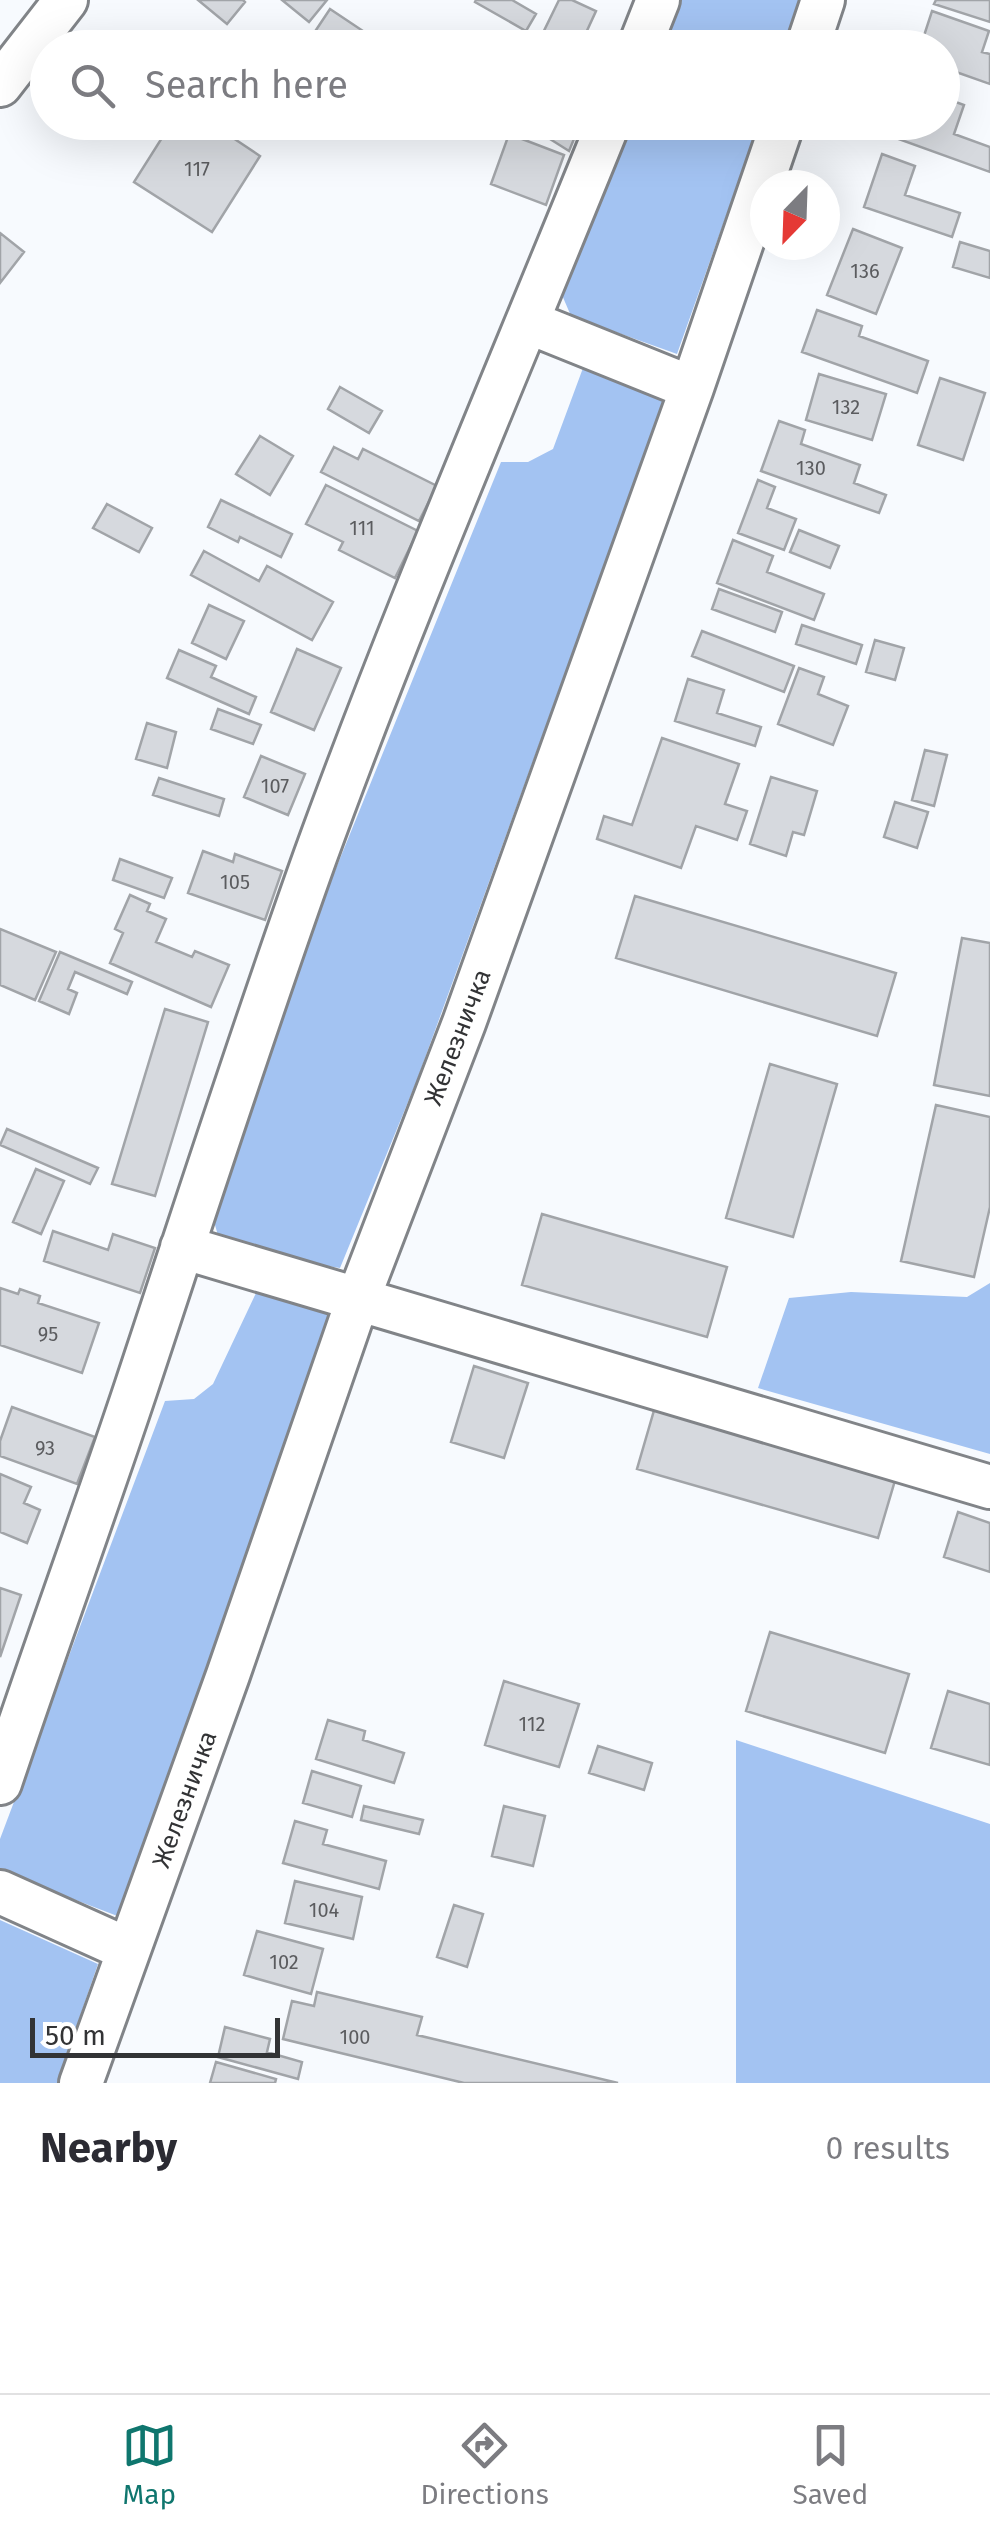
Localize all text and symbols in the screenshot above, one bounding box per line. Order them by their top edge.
search box [30,30,960,140]
icon: search [65,58,120,113]
text: Search here [145,62,348,108]
house number: 117 [184,157,210,181]
north arrow [750,170,840,260]
house number: 136 [850,259,880,283]
house number: 132 [832,395,860,419]
house number: 130 [796,456,826,480]
house number: 111 [349,516,375,540]
house number: 107 [261,774,289,798]
house number: 105 [220,870,250,894]
street label: Железничка [418,965,498,1110]
house number: 95 [38,1322,58,1346]
house number: 93 [35,1436,55,1460]
house number: 112 [519,1712,545,1736]
street label: Железничка [146,1727,224,1872]
house number: 104 [309,1898,340,1922]
house number: 102 [269,1950,299,1974]
scale bar [30,2013,280,2058]
text: 50 m [45,2019,106,2052]
house number: 100 [340,2025,370,2049]
text: Nearby [40,2123,177,2173]
text: 0 results [825,2129,950,2167]
tab: Map [122,2418,177,2511]
tab: Directions [420,2418,549,2511]
tab: Saved [792,2418,868,2511]

